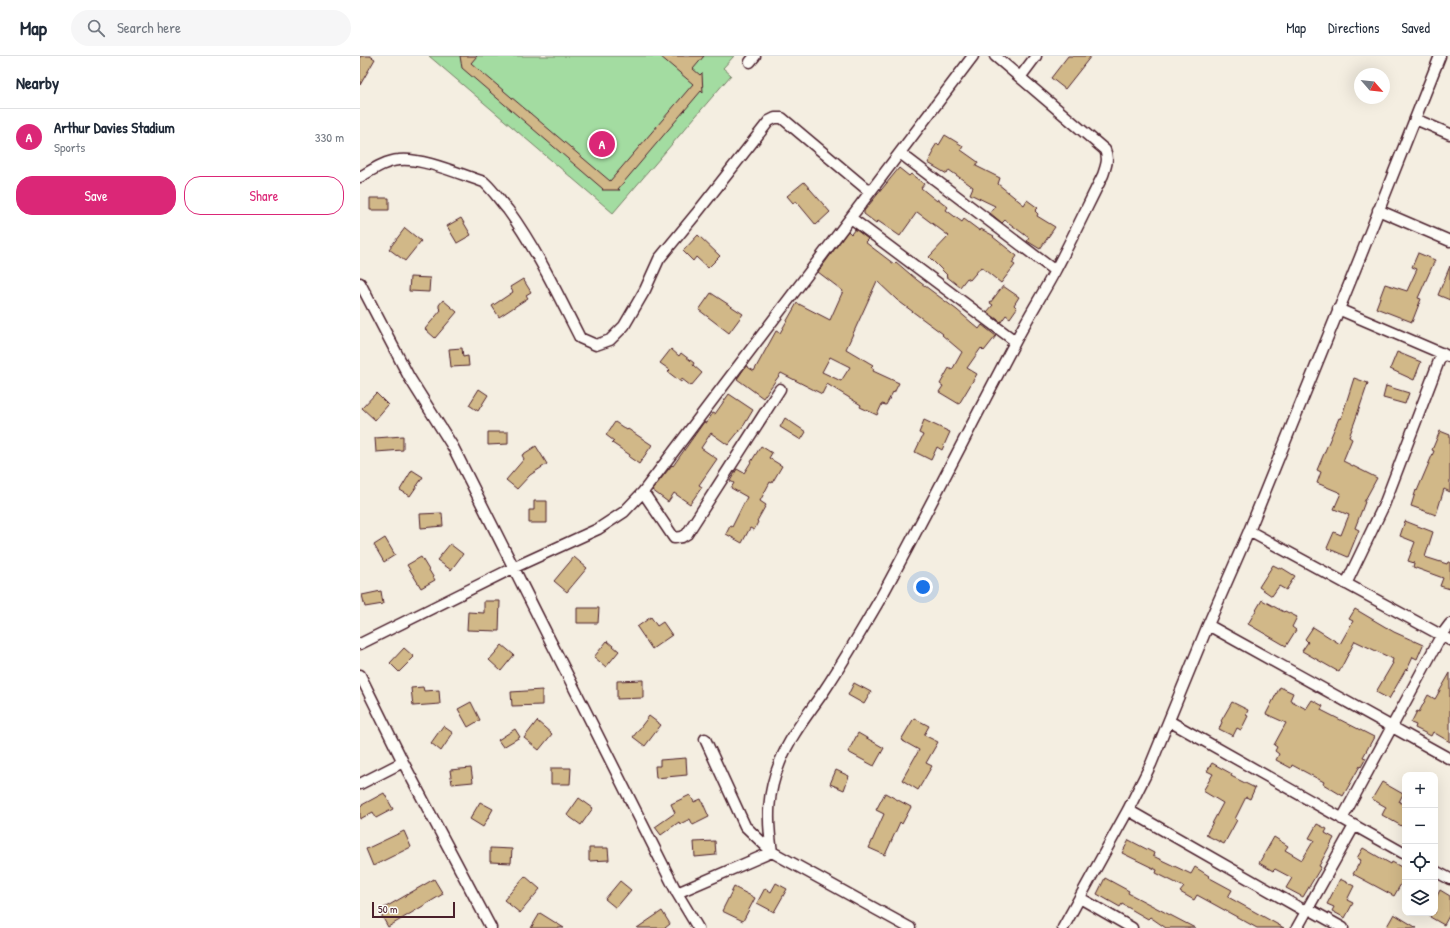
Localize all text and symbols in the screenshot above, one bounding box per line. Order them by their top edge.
search box [71,10,351,46]
text: Map [20,15,47,41]
icon: search [85,17,107,39]
text: Search here [117,17,181,38]
text: Map [1286,18,1306,37]
text: Directions [1328,18,1379,37]
text: Saved [1401,18,1430,37]
north arrow [1354,68,1390,104]
text: Nearby [16,71,59,94]
text: Arthur Davies Stadium [54,117,175,138]
text: A [26,128,32,146]
text: 330 m [315,128,344,146]
pin: A [589,129,615,159]
text: Sports [54,138,85,156]
button: Save [16,176,176,215]
button: Share [184,176,344,215]
your location [913,577,933,597]
map controls [1402,772,1438,916]
button: + [1402,772,1438,808]
button: − [1402,808,1438,844]
button: locate [1402,844,1438,880]
button: layers [1402,880,1438,916]
scale bar [372,900,455,919]
text: 50 m [378,902,398,916]

